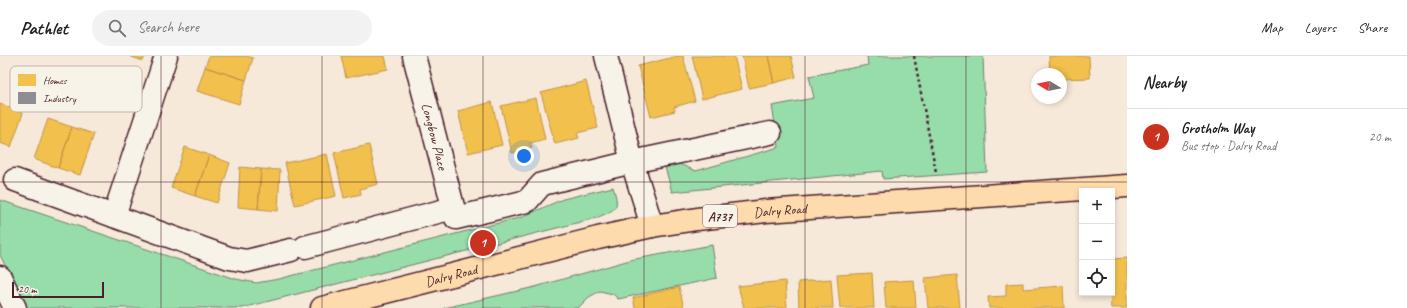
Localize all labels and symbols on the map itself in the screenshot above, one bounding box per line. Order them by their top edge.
legend [10,66,142,112]
north arrow [1031,68,1067,104]
text: Homes [43,73,68,87]
text: Industry [43,91,77,105]
street label: Longbow Place [418,101,452,173]
your location [514,146,534,166]
street label: Dalry Road [753,200,809,221]
road number: A737 [703,205,737,227]
pin: 1 [470,228,496,258]
street label: Dalry Road [423,260,481,291]
scale bar [12,280,104,299]

